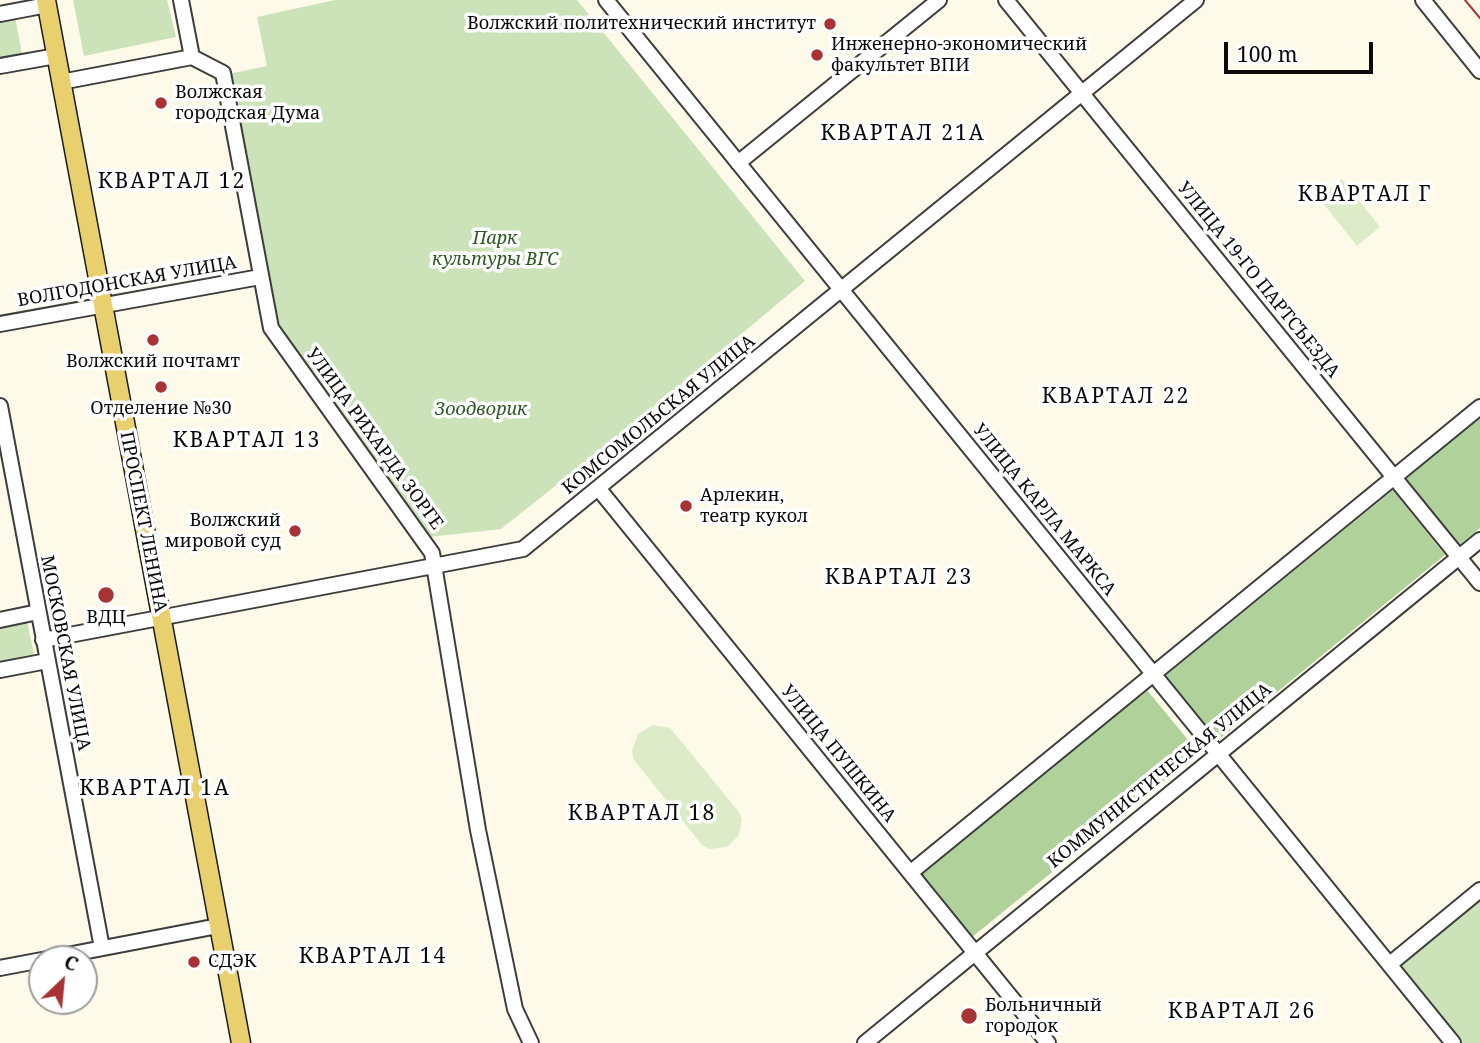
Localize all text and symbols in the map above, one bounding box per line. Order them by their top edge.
place label: Волжский политехнический институт [467,13,816,35]
marker: Волжский политехнический институт [822,16,838,32]
scale bar [1228,28,1377,72]
place label: Инженерно-экономический факультет ВПИ [831,34,1087,76]
text: 100 m [1237,40,1298,68]
marker: Инженерно-экономический факультет ВПИ [809,47,825,63]
place label: Волжская городская Дума [175,82,320,124]
marker: Волжская городская Дума [153,95,169,111]
district label: КВАРТАЛ 21А [822,121,984,147]
district label: КВАРТАЛ 12 [99,169,245,195]
street label: УЛИЦА 19-ГО ПАРТСЪЕЗДА [1172,178,1344,382]
district label: КВАРТАЛ Г [1299,182,1431,208]
park label: Парк культуры ВГС [432,228,558,270]
street label: ВОЛГОДОНСКАЯ УЛИЦА [16,252,238,312]
street label: КОМСОМОЛЬСКАЯ УЛИЦА [558,331,760,499]
marker: Волжский почтамт [145,332,161,348]
street label: УЛИЦА РИХАРДА ЗОРГЕ [301,344,447,534]
place label: Волжский почтамт [66,351,240,373]
marker: Отделение №30 [153,379,169,395]
district label: КВАРТАЛ 22 [1043,384,1189,410]
place label: Отделение №30 [90,398,232,420]
park label: Зоодворик [434,399,528,421]
street label: УЛИЦА КАРЛА МАРКСА [968,420,1120,600]
district label: КВАРТАЛ 13 [174,428,320,454]
street label: ПРОСПЕКТ ЛЕНИНА [115,430,171,614]
place label: Арлекин, театр кукол [700,485,808,528]
marker: Арлекин, театр кукол [678,498,694,514]
place label: Волжский мировой суд [165,510,281,552]
marker: Волжский мировой суд [287,523,303,539]
street label: МОСКОВСКАЯ УЛИЦА [35,554,95,752]
district label: КВАРТАЛ 23 [826,565,972,591]
marker: ВДЦ [96,585,116,605]
place label: ВДЦ [86,607,126,629]
street label: КОММУНИСТИЧЕСКАЯ УЛИЦА [1044,679,1276,873]
street label: УЛИЦА ПУШКИНА [776,681,900,827]
district label: КВАРТАЛ 1А [81,776,229,802]
district label: КВАРТАЛ 18 [569,801,715,827]
district label: КВАРТАЛ 14 [300,944,446,970]
north arrow [28,945,98,1015]
text: С [60,948,83,977]
place label: СДЭК [208,951,256,973]
marker: СДЭК [186,954,202,970]
place label: Больничный городок [985,995,1102,1038]
district label: КВАРТАЛ 26 [1169,999,1315,1025]
marker: Больничный городок [959,1006,979,1026]

